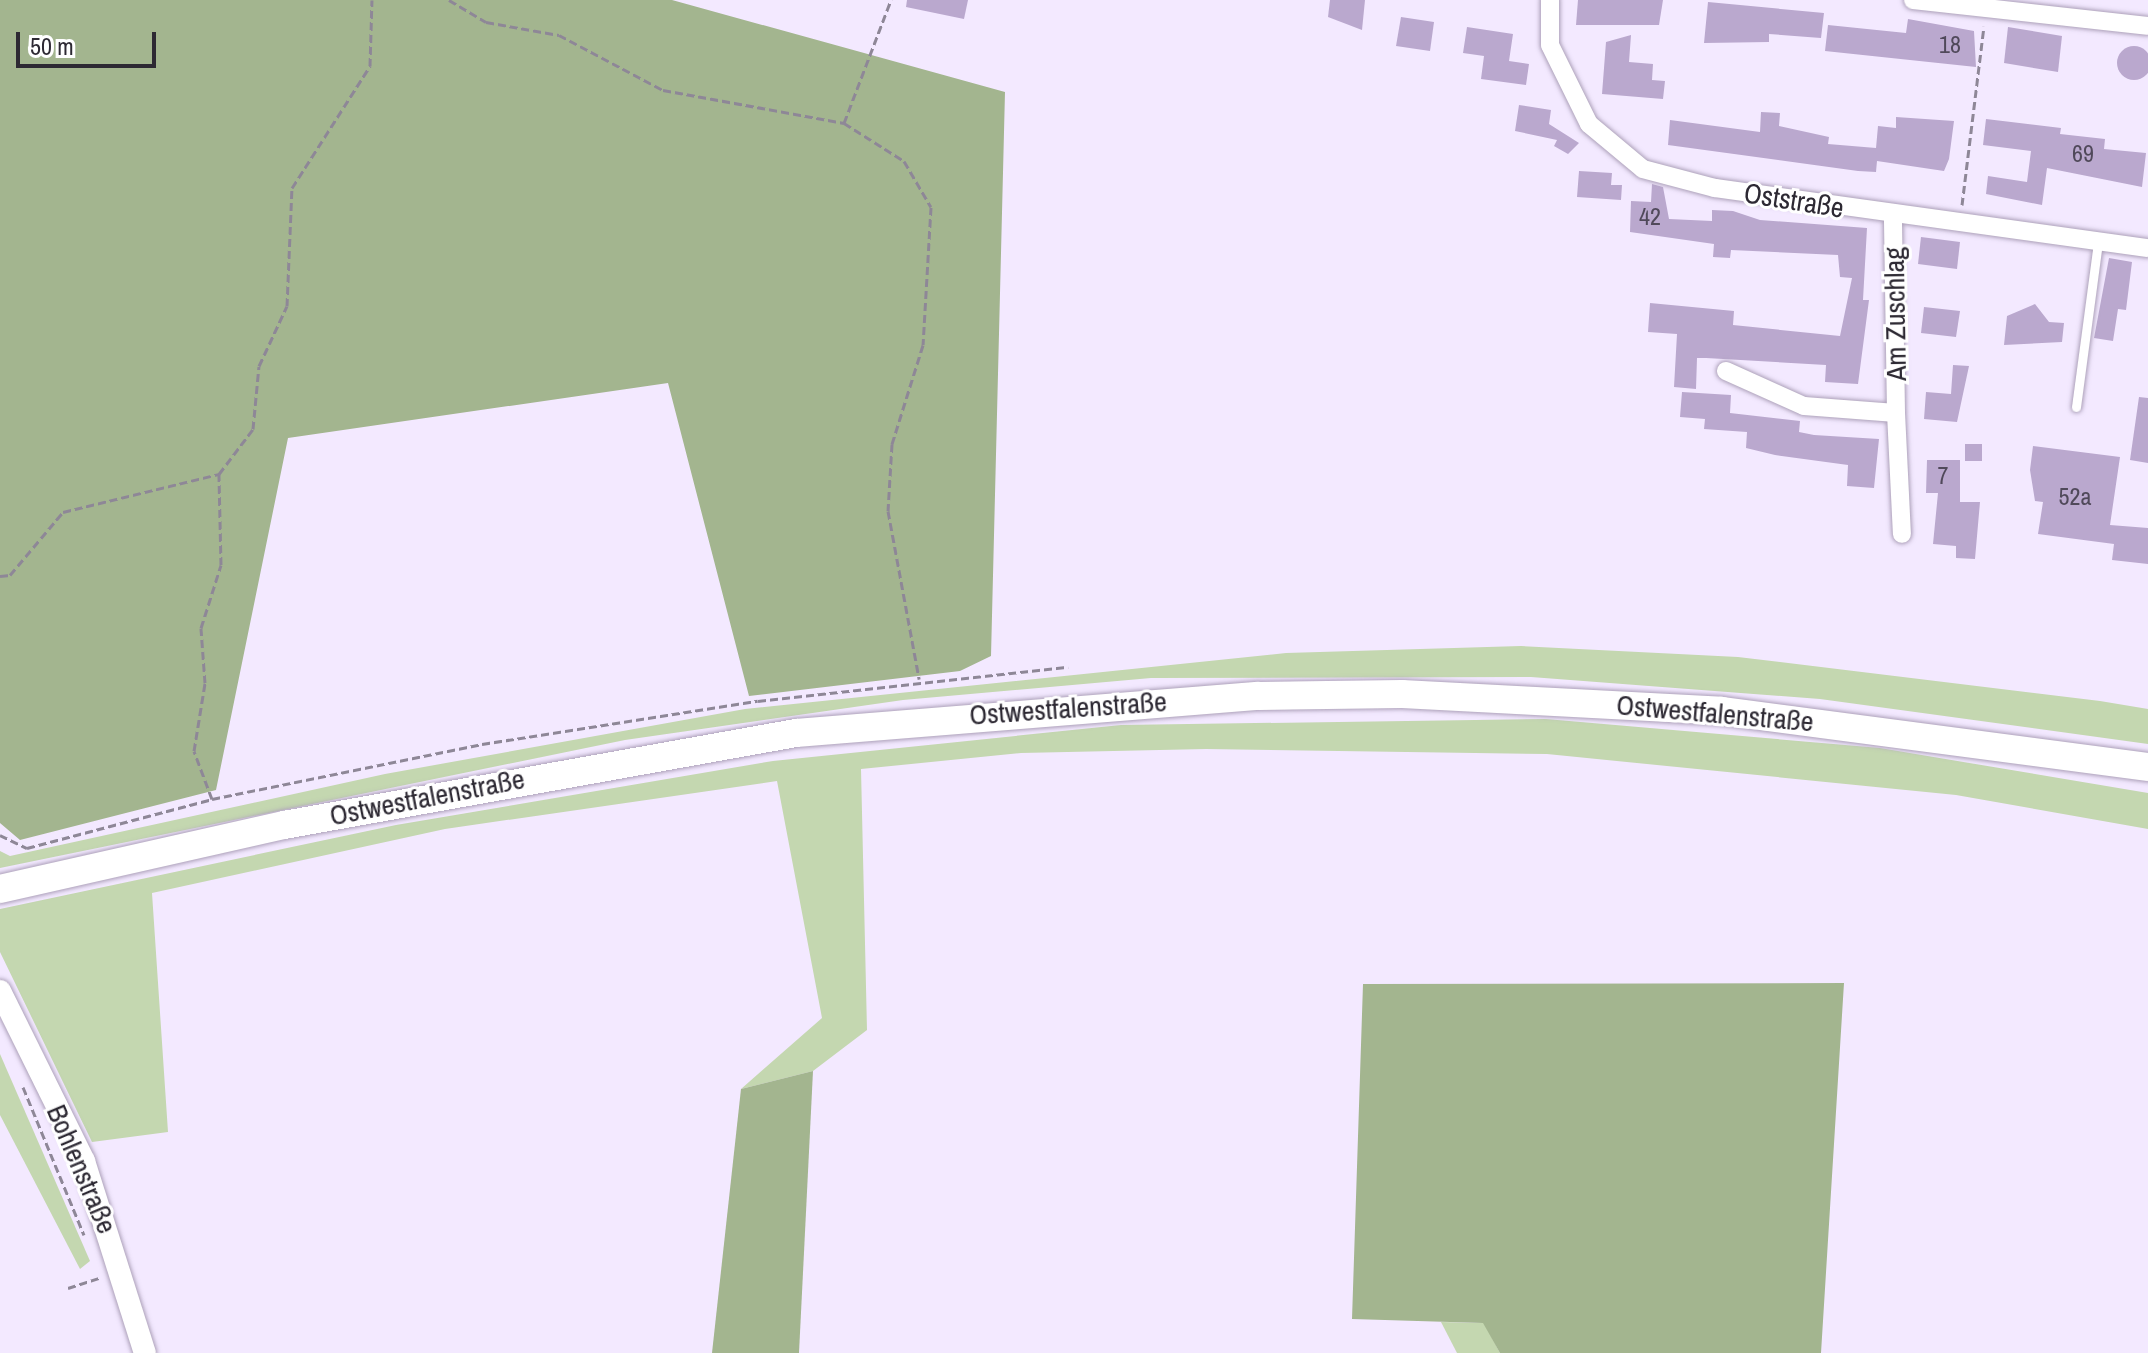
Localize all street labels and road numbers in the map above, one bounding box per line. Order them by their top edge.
street label: Oststraße [1742,176,1846,224]
street label: Am Zuschlag [1877,247,1913,381]
street label: Ostwestfalenstraße [968,684,1168,732]
street label: Ostwestfalenstraße [1615,688,1815,738]
street label: Ostwestfalenstraße [327,762,527,832]
street label: Bohlenstraße [40,1100,124,1238]

